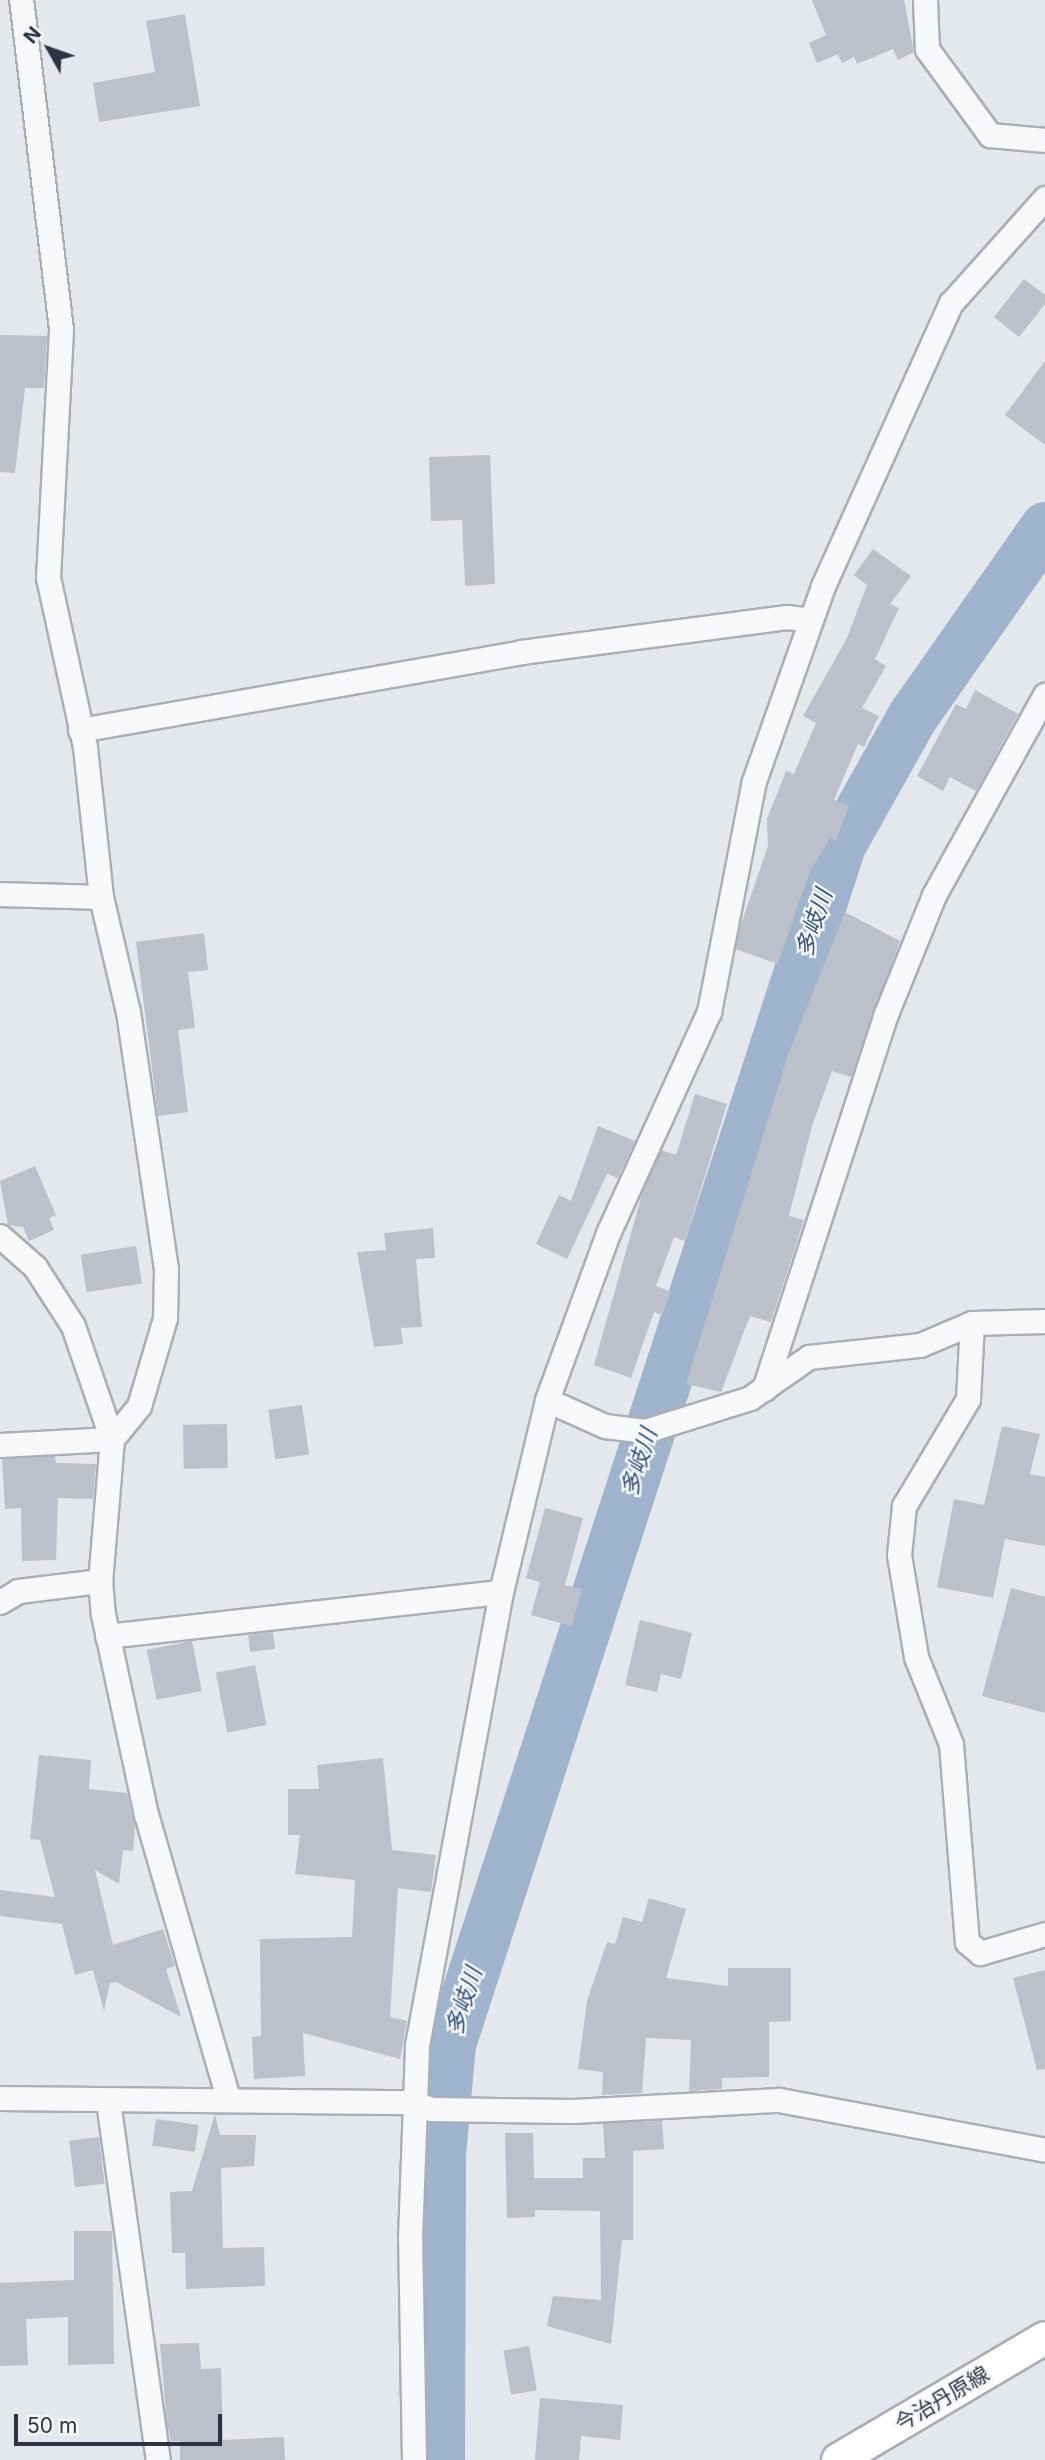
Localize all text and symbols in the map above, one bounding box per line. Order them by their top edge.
north arrow [14,14,84,84]
text: N [19,22,46,48]
water label: 多岐川 [790,886,838,960]
water label: 多岐川 [615,1425,663,1499]
water label: 多岐川 [440,1964,488,2038]
street label: 今治丹原線 [891,2361,993,2437]
scale bar [18,2400,226,2444]
text: 50 m [27,2413,77,2438]

